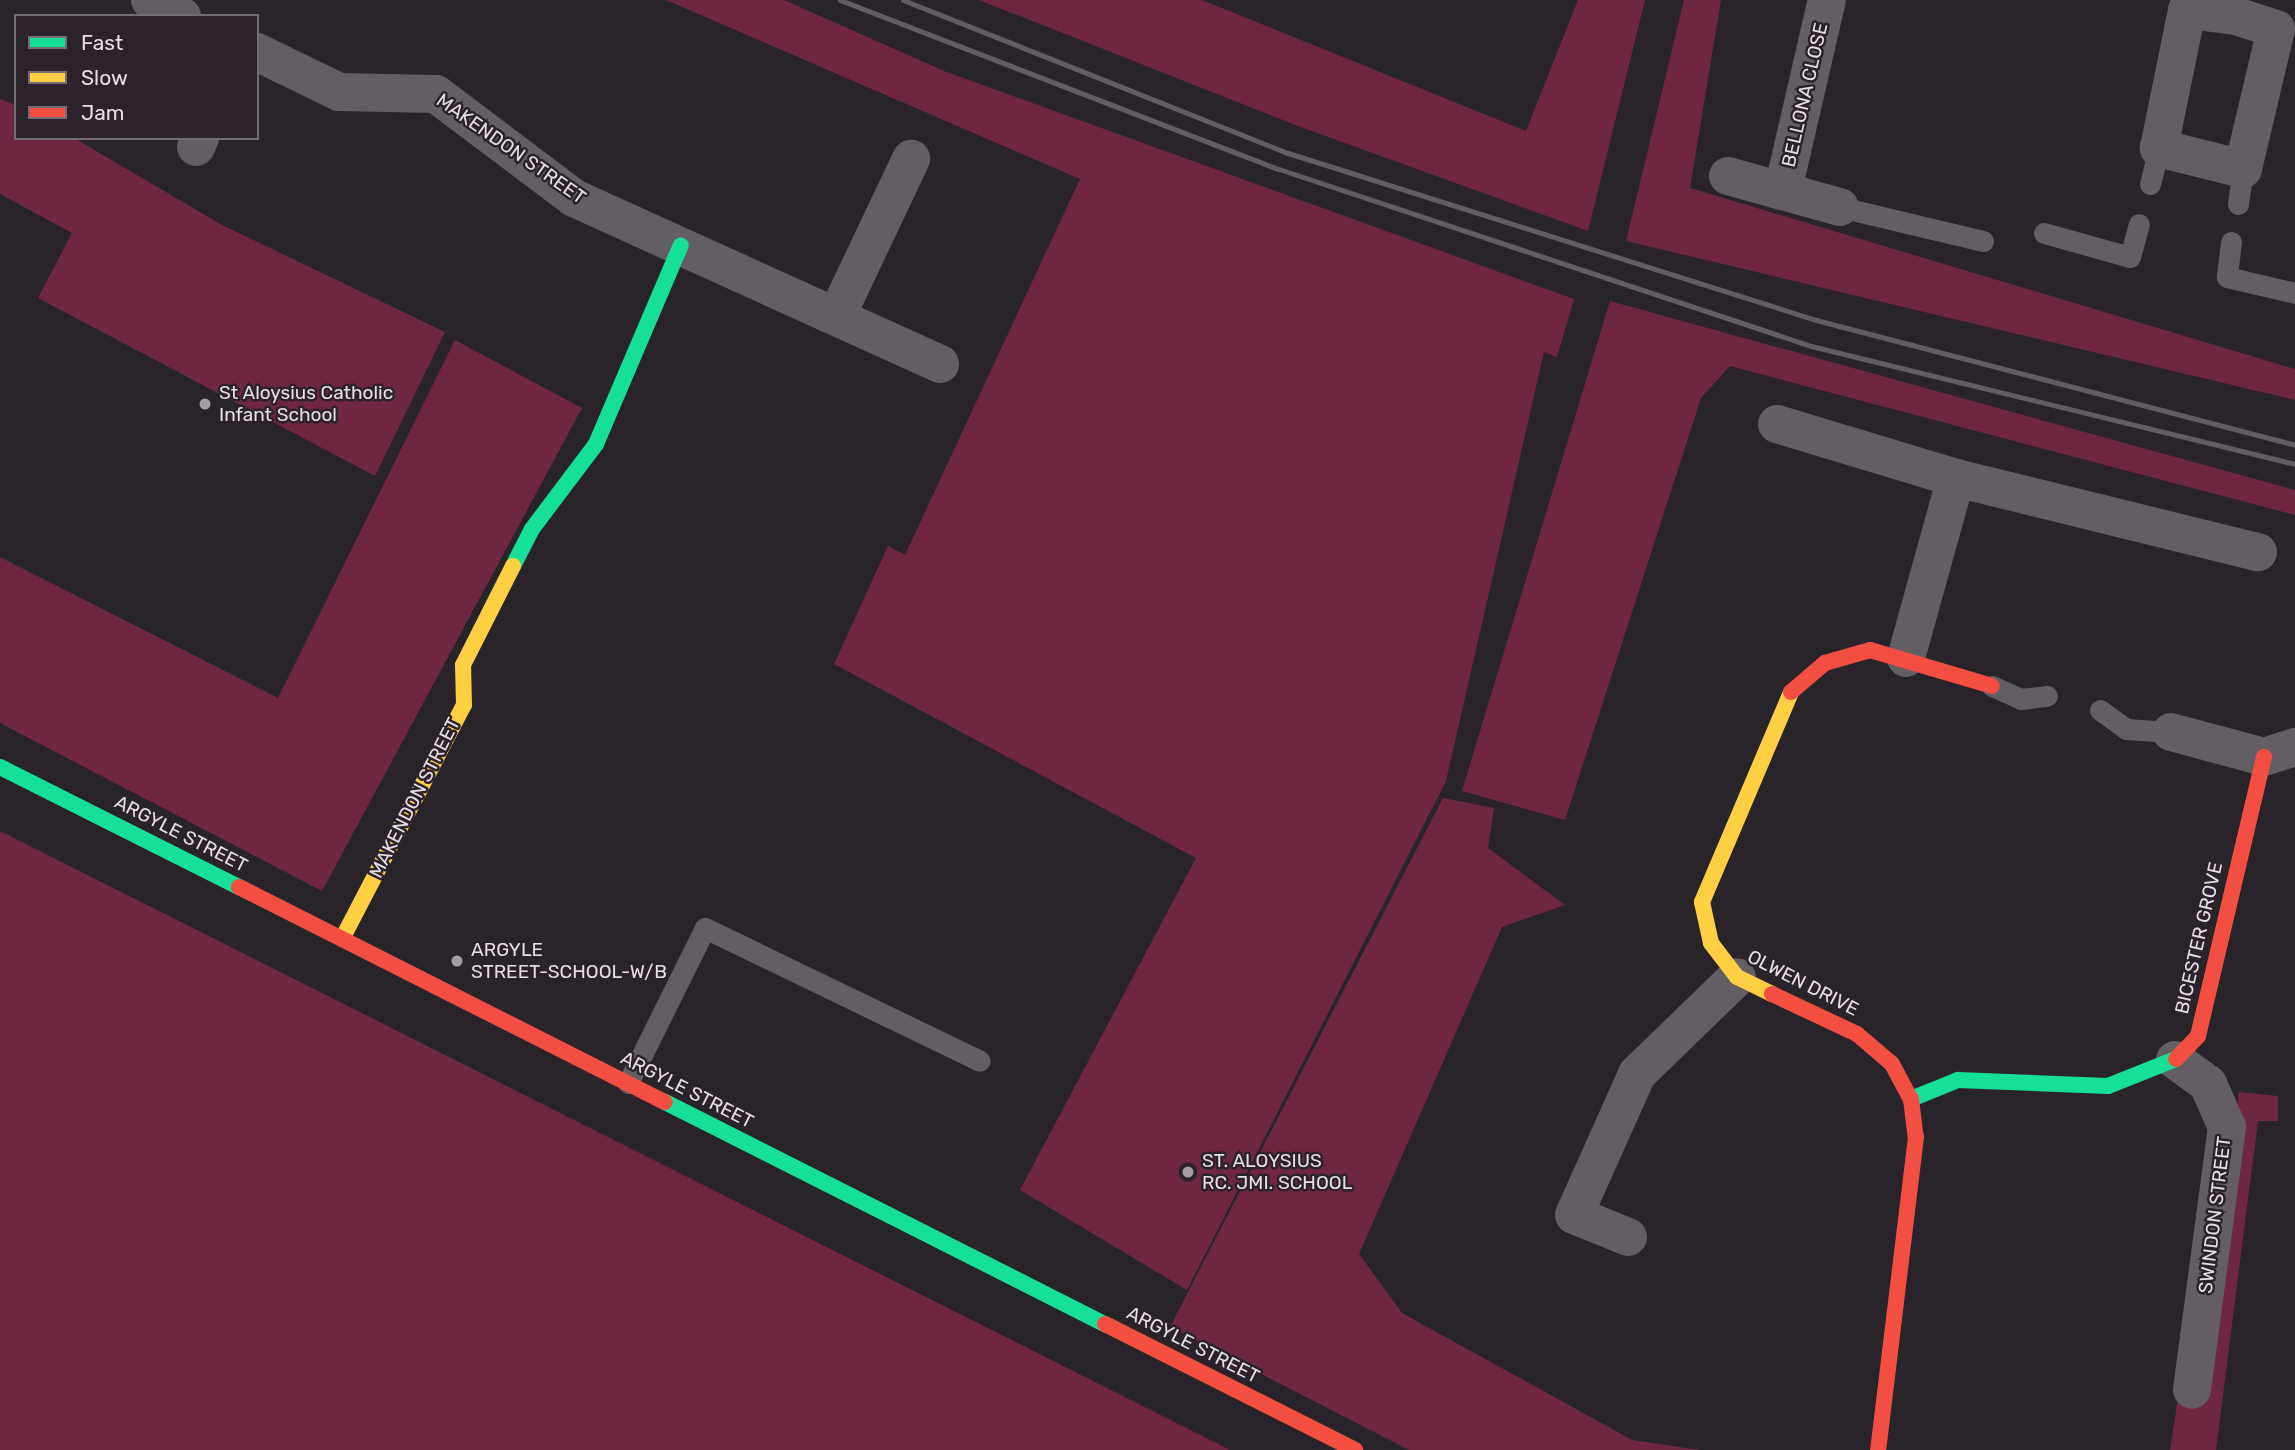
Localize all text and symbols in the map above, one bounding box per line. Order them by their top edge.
legend [14,14,259,140]
street label: BELLONA CLOSE [1777,20,1833,170]
text: Fast [81,30,123,55]
text: Slow [81,65,128,90]
street label: MAKENDON STREET [432,89,590,209]
text: Jam [81,100,125,125]
place label: St Aloysius Catholic Infant School [219,382,394,426]
marker: St Aloysius Catholic Infant School [197,396,213,412]
street label: MAKENDON STREET [365,714,465,882]
street label: ARGYLE STREET [111,791,251,877]
street label: BICESTER GROVE [2170,860,2228,1016]
place label: ARGYLE STREET-SCHOOL-W/B [471,939,667,983]
street label: OLWEN DRIVE [1743,945,1863,1021]
marker: ARGYLE STREET-SCHOOL-W/B [449,953,465,969]
street label: ARGYLE STREET [617,1047,757,1133]
street label: SWINDON STREET [2194,1135,2236,1295]
place label: ST. ALOYSIUS RC. JMI. SCHOOL [1202,1150,1352,1194]
marker: ST. ALOYSIUS RC. JMI. SCHOOL [1180,1164,1196,1180]
street label: ARGYLE STREET [1123,1302,1263,1388]

